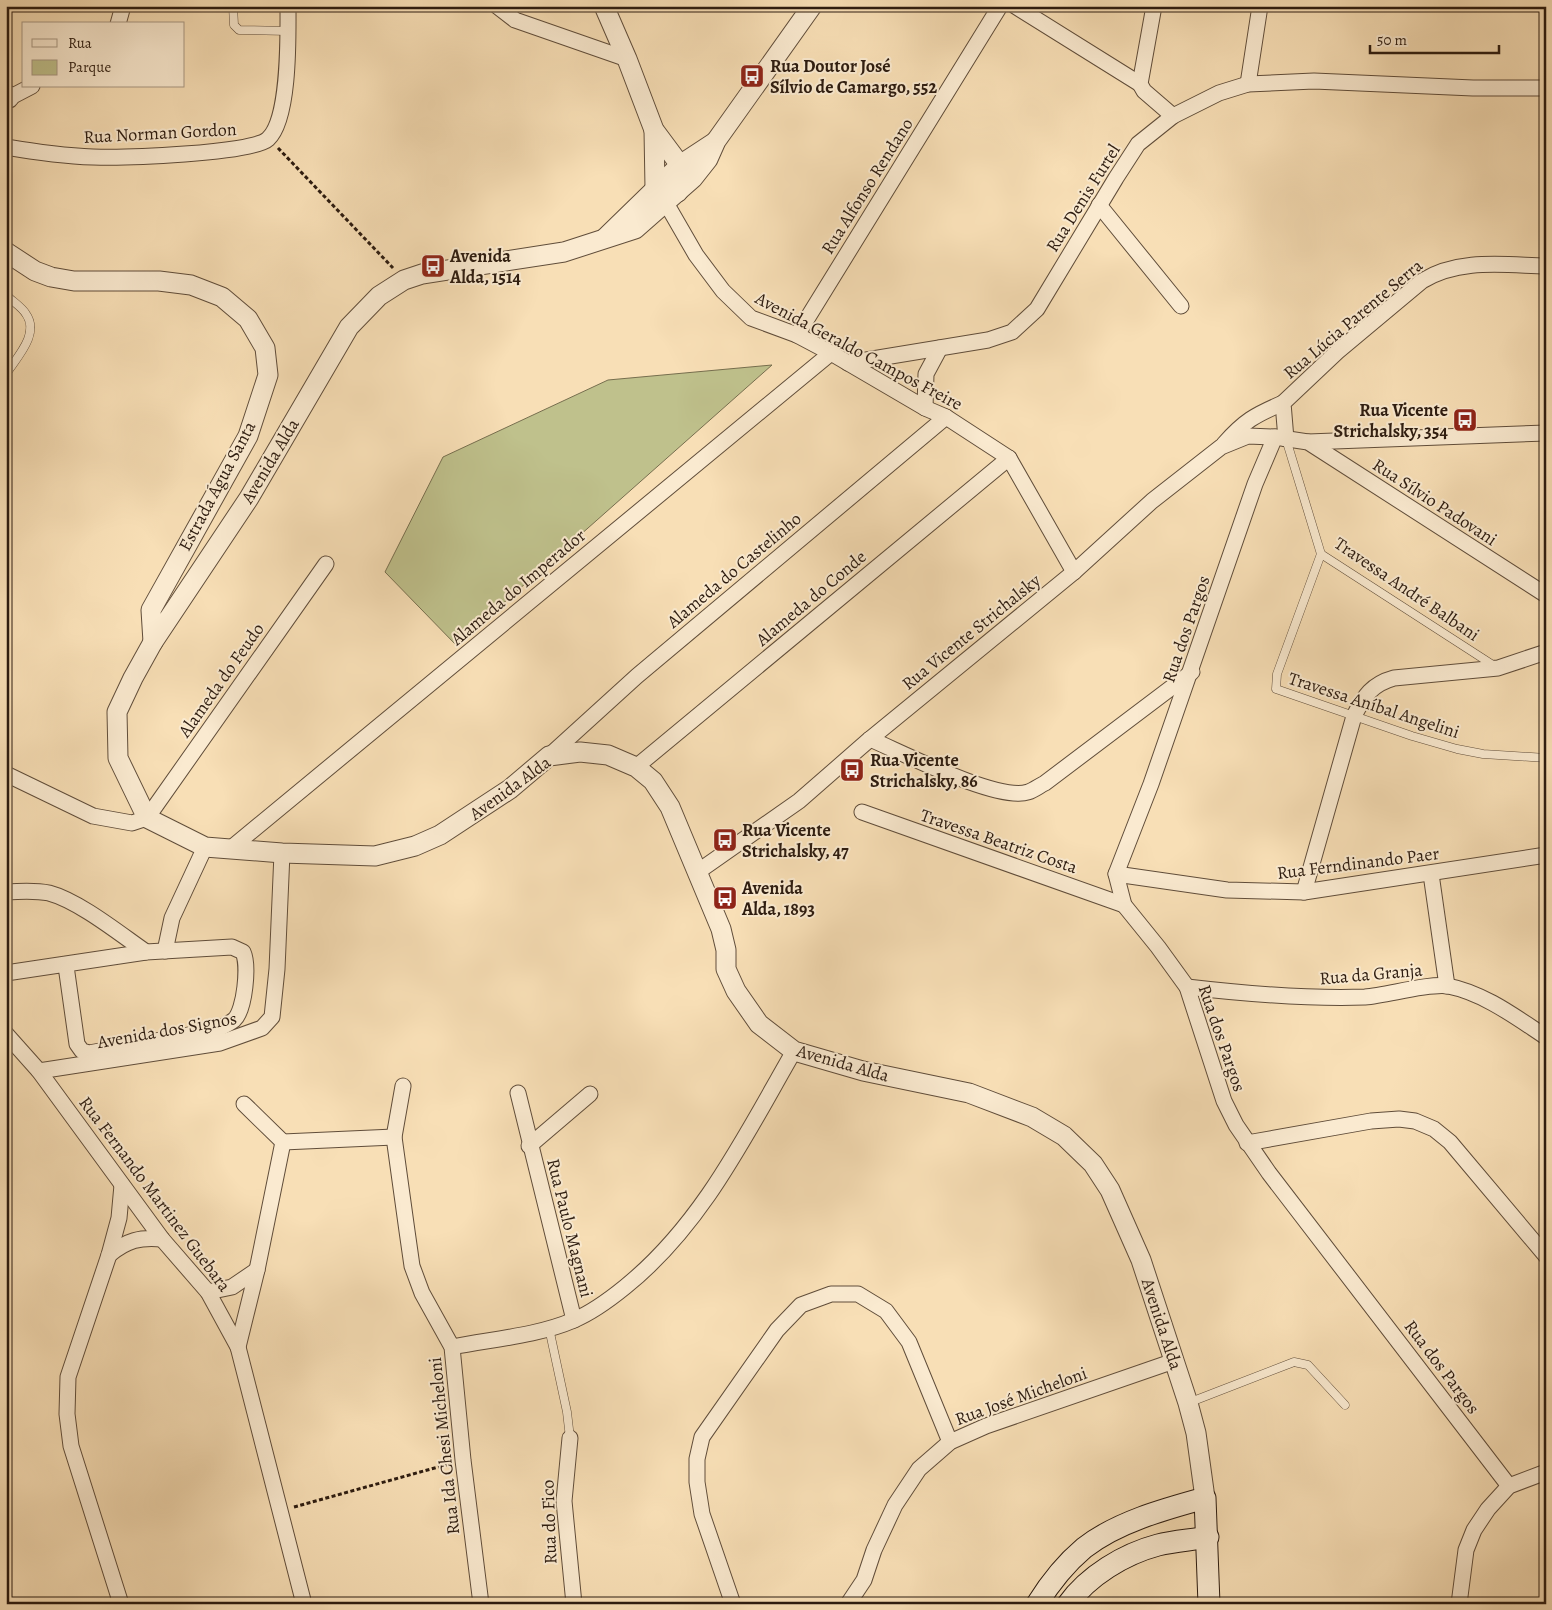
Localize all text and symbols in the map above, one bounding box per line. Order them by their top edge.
legend [22,22,185,88]
scale bar [1370,22,1498,54]
text: 50 m [1377,30,1407,50]
text: Rua [68,33,92,53]
place label: Rua Doutor José Sílvio de Camargo, 552 [770,54,937,99]
text: Parque [68,57,111,77]
bus stop icon: Rua Doutor José Sílvio de Camargo, 552 [739,63,765,89]
street label: Rua Alfonso Rendano [815,113,919,259]
street label: Rua Norman Gordon [83,117,237,149]
street label: Rua Denis Furtel [1040,139,1126,256]
place label: Avenida Alda, 1514 [449,244,521,289]
bus stop icon: Avenida Alda, 1514 [420,253,446,279]
street label: Rua Lúcia Parente Serra [1278,253,1428,384]
street label: Avenida Geraldo Campos Freire [750,286,967,416]
place label: Rua Vicente Strichalsky, 354 [1333,398,1449,443]
bus stop icon: Rua Vicente Strichalsky, 354 [1452,407,1478,433]
street label: Avenida Alda [235,414,305,509]
street label: Estrada Água Santa [173,416,262,555]
street label: Rua Sílvio Padovani [1368,453,1502,551]
street label: Alameda do Castelinho [661,507,806,634]
street label: Alameda do Imperador [445,523,591,651]
street label: Travessa André Balbani [1330,531,1484,647]
street label: Alameda do Conde [750,545,871,652]
street label: Rua Vicente Strichalsky [897,568,1046,695]
street label: Rua dos Pargos [1156,572,1216,686]
street label: Alameda do Feudo [172,618,269,743]
street label: Travessa Aníbal Angelini [1285,666,1463,744]
place label: Rua Vicente Strichalsky, 86 [870,748,978,793]
street label: Avenida Alda [464,750,556,826]
bus stop icon: Rua Vicente Strichalsky, 86 [839,757,865,783]
street label: Travessa Beatriz Costa [917,803,1081,879]
place label: Rua Vicente Strichalsky, 47 [742,818,849,863]
bus stop icon: Rua Vicente Strichalsky, 47 [712,827,738,853]
street label: Rua Ferndinando Paer [1275,841,1441,885]
place label: Avenida Alda, 1893 [741,876,815,921]
bus stop icon: Avenida Alda, 1893 [712,885,738,911]
street label: Rua da Granja [1319,957,1424,990]
street label: Rua dos Pargos [1192,981,1252,1095]
street label: Avenida dos Signos [94,1006,239,1054]
street label: Avenida Alda [793,1038,893,1088]
street label: Rua Fernando Martinez Guebara [73,1091,237,1297]
street label: Rua Paulo Magnani [541,1156,599,1300]
street label: Avenida Alda [1136,1274,1188,1374]
street label: Rua dos Pargos [1399,1315,1485,1419]
street label: Rua Ida Chesi Micheloni [423,1356,465,1536]
street label: Rua José Micheloni [952,1361,1090,1431]
street label: Rua do Fico [536,1479,562,1565]

